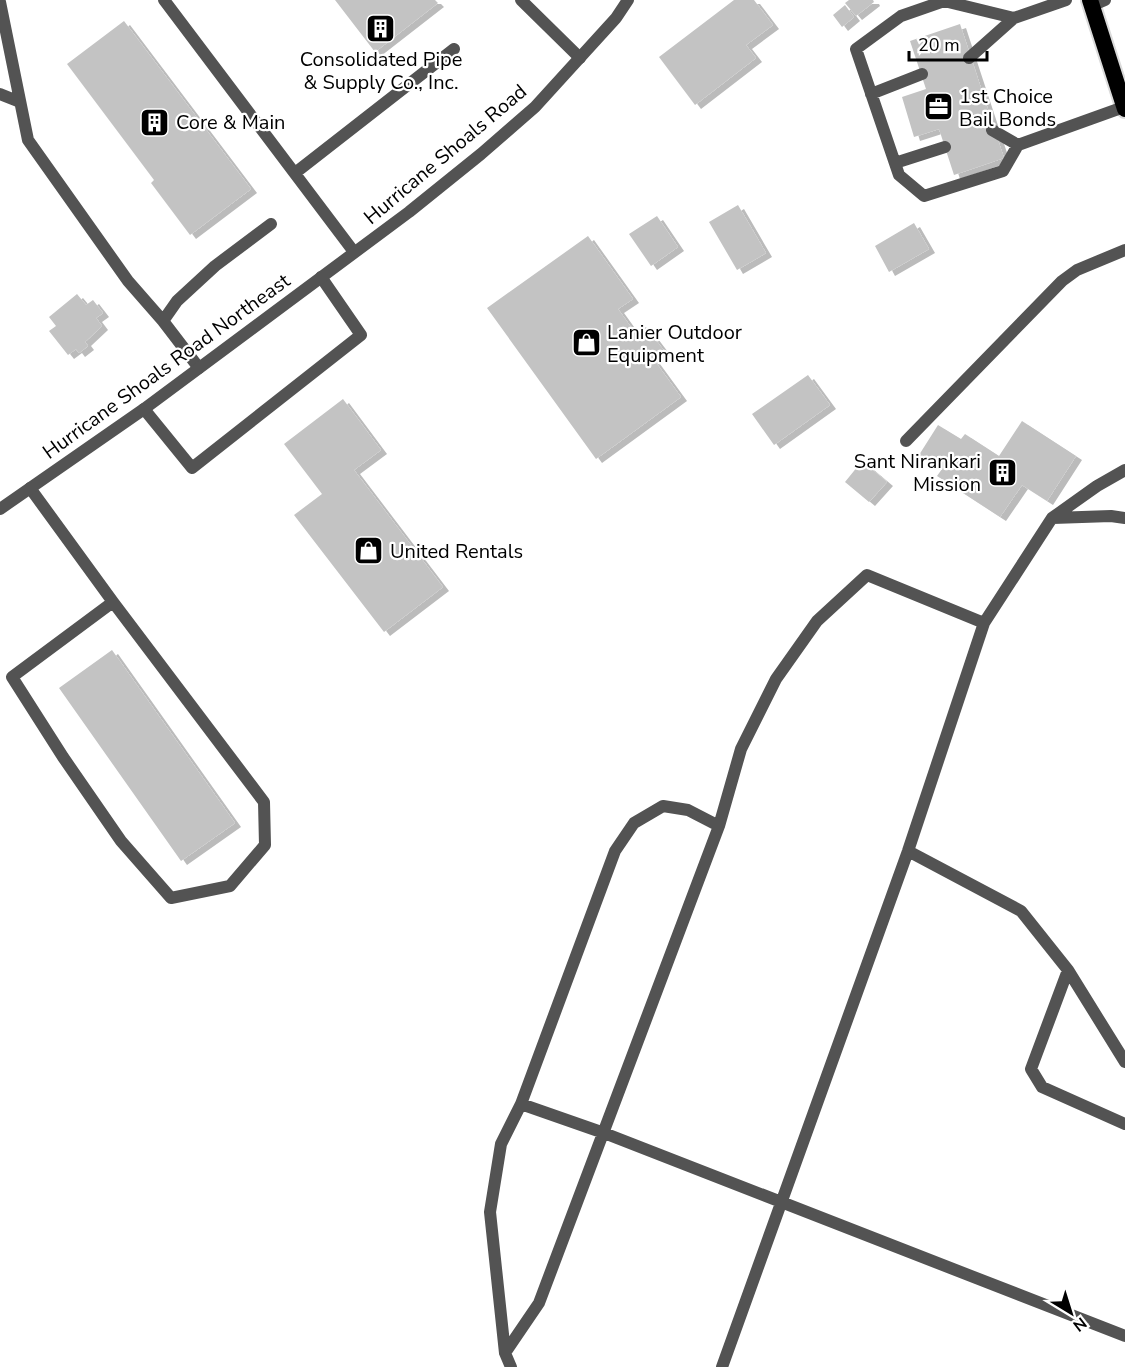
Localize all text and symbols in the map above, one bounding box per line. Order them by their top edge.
building icon: Consolidated Pipe & Supply Co., Inc. [365,12,397,44]
scale bar [909,24,987,62]
text: 20 m [918,33,960,57]
place label: Consolidated Pipe & Supply Co., Inc. [300,46,462,96]
street label: Hurricane Shoals Road [358,78,532,231]
place label: 1st Choice Bail Bonds [959,83,1056,133]
office icon: 1st Choice Bail Bonds [922,91,954,123]
building icon: Core & Main [139,106,171,138]
place label: Core & Main [176,109,285,136]
street label: Hurricane Shoals Road Northeast [37,267,296,465]
place label: Lanier Outdoor Equipment [607,319,742,369]
shop icon: Lanier Outdoor Equipment [570,327,602,359]
place label: Sant Nirankari Mission [854,448,981,498]
building icon: Sant Nirankari Mission [986,457,1018,489]
shop icon: United Rentals [353,535,385,567]
place label: United Rentals [390,538,523,565]
north arrow [1041,1283,1101,1343]
text: N [1068,1312,1091,1336]

